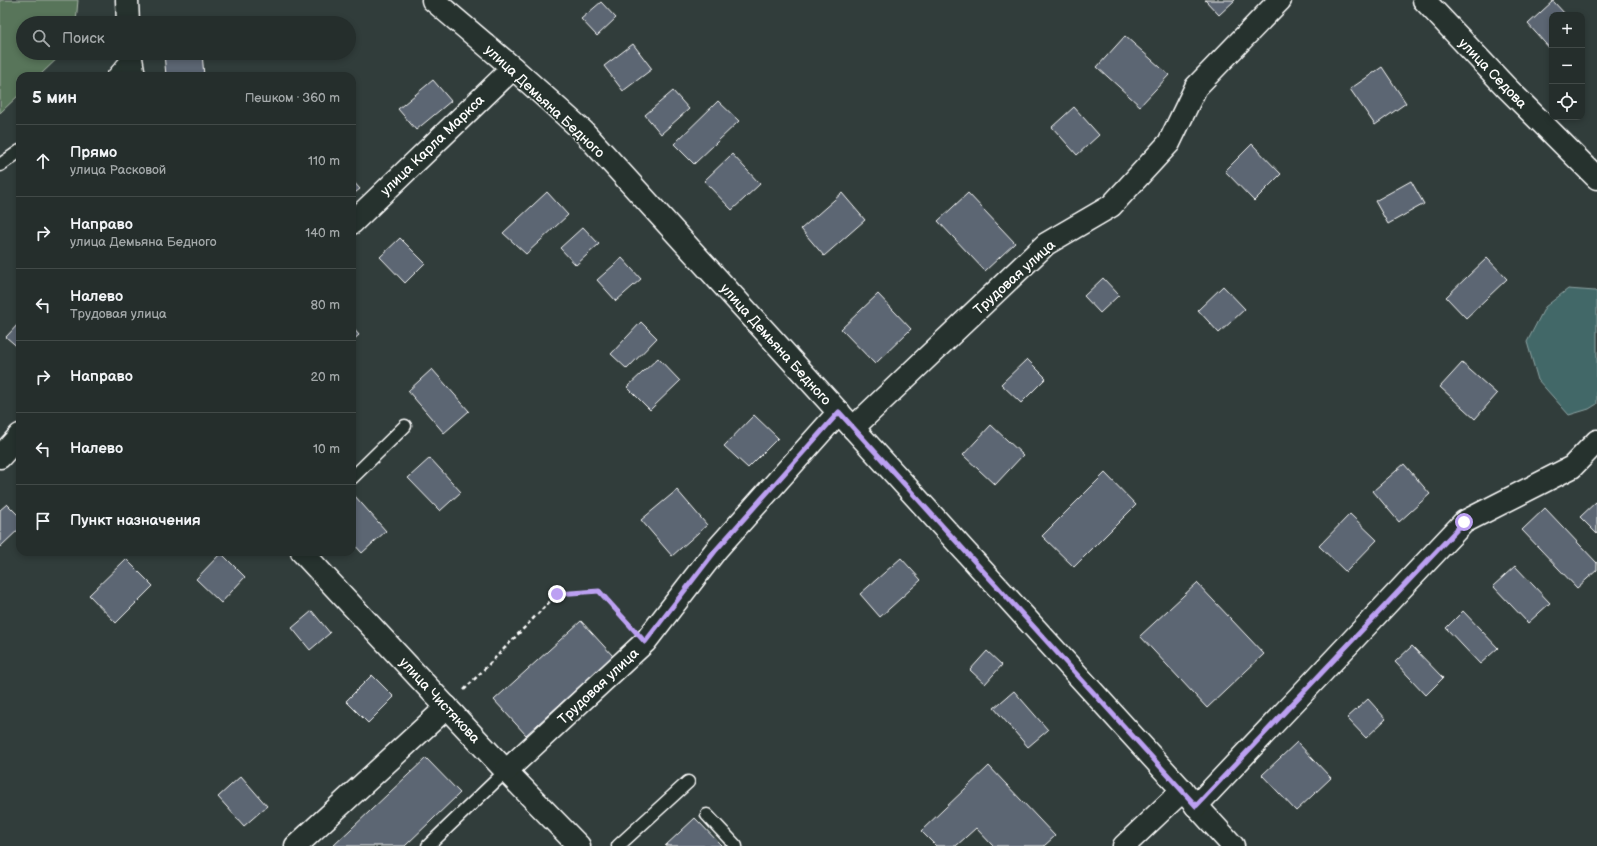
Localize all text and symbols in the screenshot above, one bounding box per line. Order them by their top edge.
map controls [1549,12,1585,120]
button: + [1549,12,1585,48]
search box [16,16,356,60]
icon: search [30,27,52,49]
text: Поиск [62,29,105,48]
street label: улица Седова [1455,35,1531,113]
street label: улица Демьяна Бедного [481,41,608,161]
button: − [1549,48,1585,84]
button: locate [1549,84,1585,120]
text: 5 мин [32,88,77,108]
text: Пешком · 360 m [245,90,340,106]
street label: улица Карла Маркса [377,91,488,199]
text: Прямо [70,143,117,162]
icon: ahead [32,150,54,172]
text: 110 m [308,153,340,169]
text: улица Расковой [70,162,166,178]
text: Направо [70,215,133,234]
icon: right [32,222,54,244]
text: 140 m [305,225,340,241]
text: улица Демьяна Бедного [70,234,217,250]
street label: Трудовая улица [970,236,1059,319]
street label: улица Демьяна Бедного [717,280,835,409]
text: Налево [70,287,123,306]
icon: left [32,294,54,316]
text: 80 m [311,297,340,313]
text: Трудовая улица [70,306,167,322]
icon: right [32,366,54,388]
text: Направо [70,367,133,386]
text: 20 m [310,369,340,385]
icon: left [32,438,54,460]
text: Налево [70,439,123,458]
text: 10 m [313,441,340,457]
icon: arrive [32,510,54,532]
text: Пункт назначения [70,511,201,530]
route start [1455,513,1473,531]
route end [548,585,566,603]
street label: Трудовая улица [554,644,643,728]
street label: улица Чистякова [396,654,484,747]

